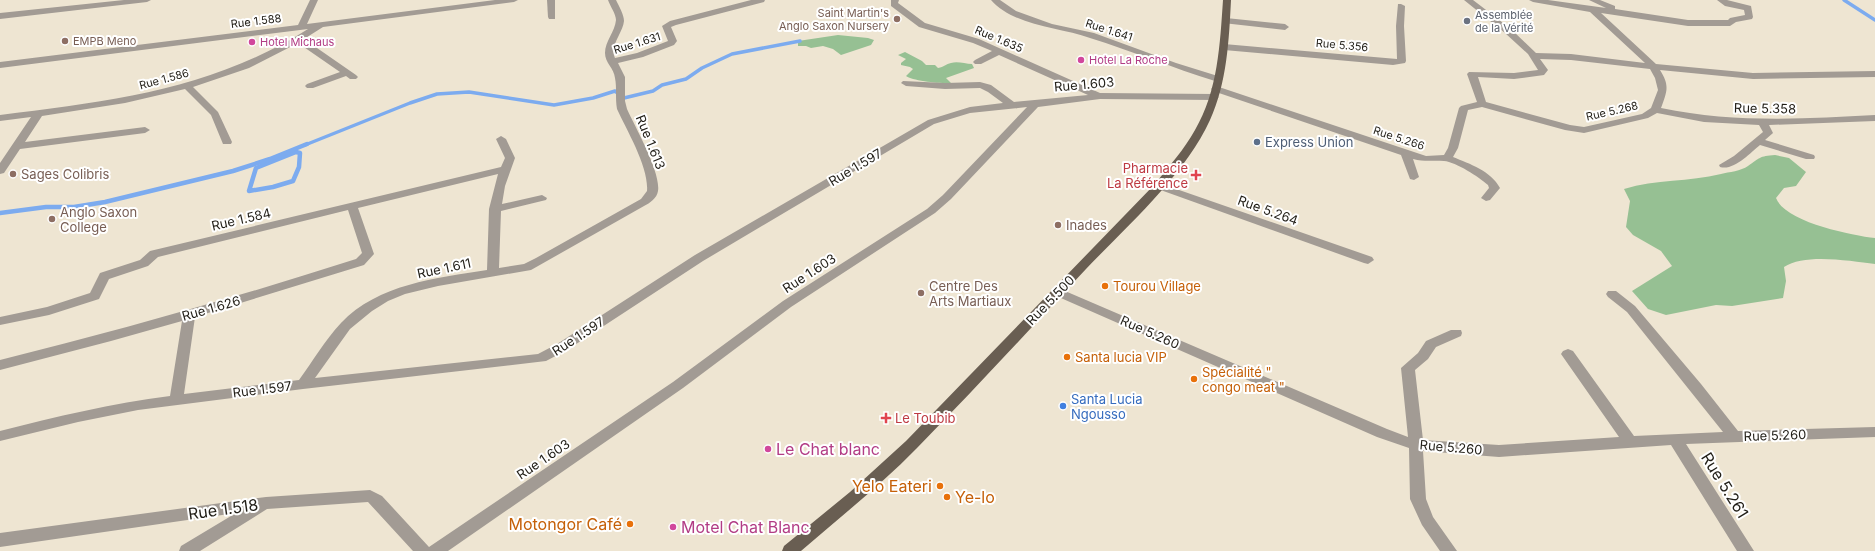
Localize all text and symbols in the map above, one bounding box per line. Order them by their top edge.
place label: Saint Martin's Anglo Saxon Nursery [779,6,889,33]
place label: Assemblée de la Vérité [1475,8,1534,35]
street label: Rue 1.588 [230,11,282,31]
marker: Saint Martin's Anglo Saxon Nursery [892,14,902,24]
street label: Rue 1.641 [1084,16,1134,44]
marker: Assemblée de la Vérité [1462,16,1472,26]
street label: Rue 1.635 [973,23,1025,55]
street label: Rue 1.631 [612,29,662,57]
place label: EMPB Meno [73,34,137,48]
place label: Hotel Michaus [260,35,335,49]
marker: EMPB Meno [60,36,70,46]
street label: Rue 5.356 [1315,36,1369,54]
marker: Hotel Michaus [247,37,257,47]
place label: Hotel La Roche [1089,53,1168,67]
marker: Hotel La Roche [1076,55,1086,65]
street label: Rue 1.586 [138,66,191,92]
street label: Rue 1.603 [1053,73,1115,95]
street label: Rue 5.268 [1585,98,1640,124]
street label: Rue 5.358 [1734,99,1796,117]
street label: Rue 1.613 [633,112,669,172]
street label: Rue 5.266 [1372,123,1427,153]
place label: Express Union [1265,134,1354,150]
marker: Express Union [1252,137,1262,147]
street label: Rue 1.597 [825,145,885,189]
place label: Pharmacie La Référence [1107,160,1188,191]
place label: Sages Colibris [21,166,110,182]
marker: Sages Colibris [8,169,18,179]
marker: Pharmacie La Référence [1191,170,1201,180]
street label: Rue 5.264 [1236,192,1300,228]
place label: Anglo Saxon College [60,204,137,235]
street label: Rue 1.584 [210,204,272,234]
marker: Anglo Saxon College [47,214,57,224]
place label: Inades [1066,217,1107,233]
marker: Inades [1053,220,1063,230]
street label: Rue 1.603 [779,250,839,296]
street label: Rue 1.611 [416,254,472,282]
street label: Rue 5.500 [1022,272,1078,328]
place label: Centre Des Arts Martiaux [929,278,1011,309]
place label: Tourou Village [1113,278,1201,294]
marker: Tourou Village [1100,281,1110,291]
marker: Centre Des Arts Martiaux [916,288,926,298]
street label: Rue 1.626 [180,292,242,324]
street label: Rue 5.260 [1118,312,1182,352]
street label: Rue 1.597 [549,313,607,359]
place label: Santa lucia VIP [1075,349,1167,365]
marker: Santa lucia VIP [1062,352,1072,362]
place label: Spécialité " congo meat " [1202,364,1285,395]
marker: Spécialité " congo meat " [1189,374,1199,384]
street label: Rue 1.597 [232,377,292,401]
place label: Santa Lucia Ngousso [1071,391,1143,422]
marker: Santa Lucia Ngousso [1058,401,1068,411]
place label: Le Toubib [895,410,956,426]
marker: Le Toubib [880,412,892,424]
street label: Rue 5.260 [1743,426,1807,444]
street label: Rue 1.603 [514,436,572,482]
street label: Rue 5.260 [1419,436,1483,458]
place label: Le Chat blanc [776,439,880,459]
marker: Le Chat blanc [763,444,773,454]
street label: Rue 5.261 [1697,448,1753,522]
place label: Yelo Eateri [852,476,932,496]
marker: Yelo Eateri [935,481,945,491]
place label: Ye-lo [955,487,995,507]
marker: Ye-lo [942,492,952,502]
street label: Rue 1.518 [187,494,259,524]
place label: Motongor Café [508,514,622,534]
place label: Motel Chat Blanc [681,517,810,537]
marker: Motongor Café [625,519,635,529]
marker: Motel Chat Blanc [668,522,678,532]

